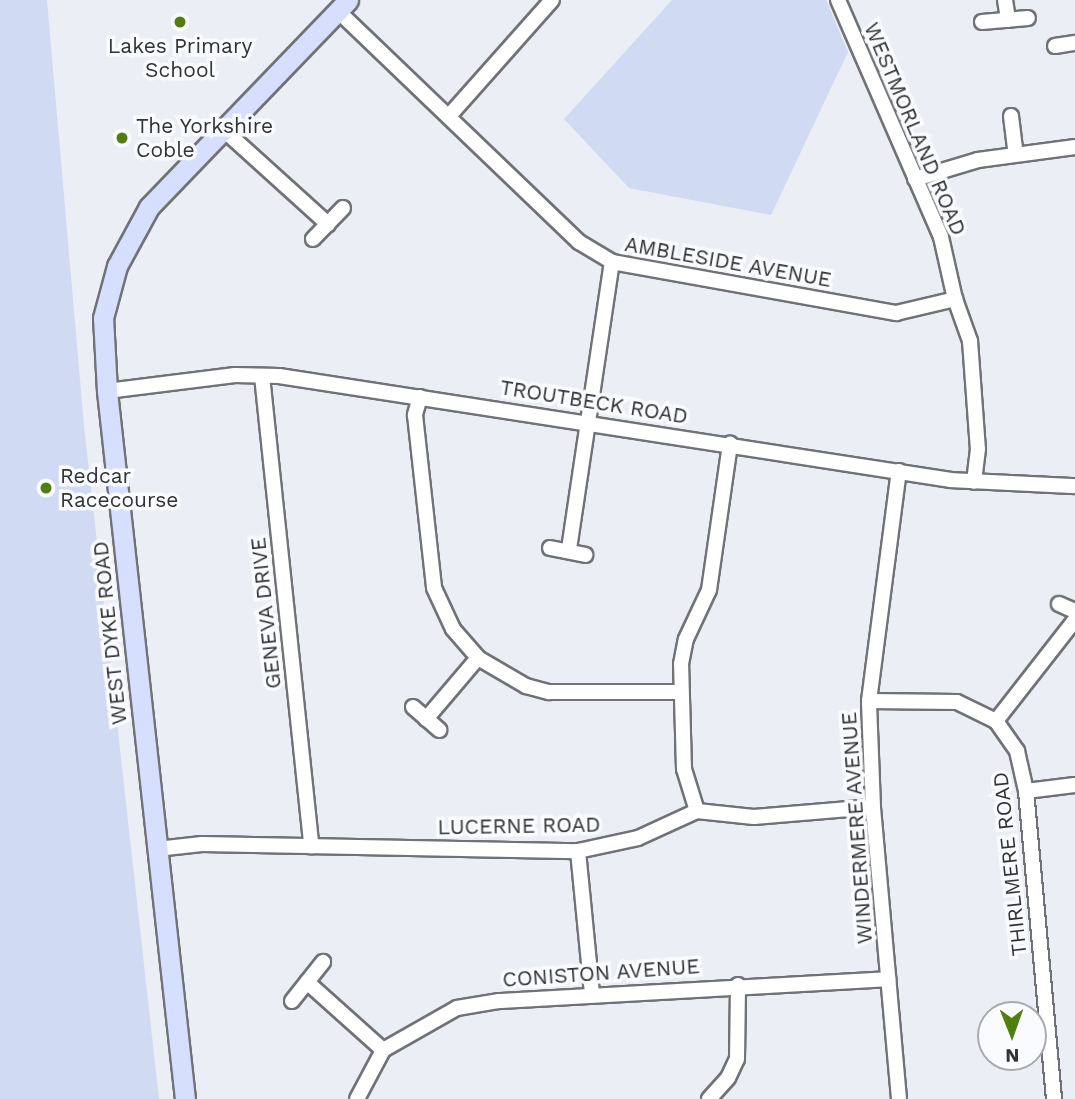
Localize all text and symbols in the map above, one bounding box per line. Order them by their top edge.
marker: Lakes Primary School [172,14,188,30]
street label: WESTMORLAND ROAD [859,19,971,239]
place label: Lakes Primary School [108,33,252,83]
place label: The Yorkshire Coble [136,113,274,163]
marker: The Yorkshire Coble [114,130,130,146]
street label: AMBLESIDE AVENUE [622,231,834,293]
street label: TROUTBECK ROAD [498,375,690,429]
place label: Redcar Racecourse [60,463,178,513]
marker: Redcar Racecourse [38,480,54,496]
street label: GENEVA DRIVE [245,536,287,690]
street label: WEST DYKE ROAD [88,540,132,726]
street label: WINDERMERE AVENUE [836,711,878,945]
street label: THIRLMERE ROAD [988,771,1032,957]
street label: LUCERNE ROAD [437,812,601,840]
street label: CONISTON AVENUE [501,954,701,992]
north arrow [977,1001,1047,1071]
text: N [1005,1044,1020,1067]

